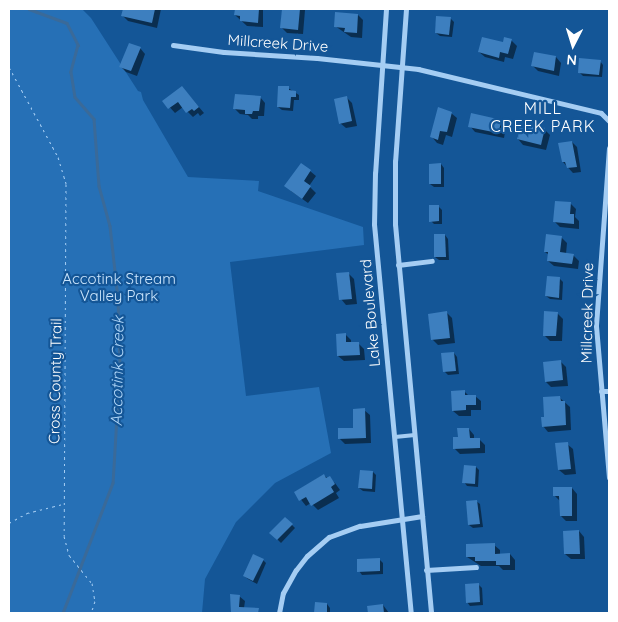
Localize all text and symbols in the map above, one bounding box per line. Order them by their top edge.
north arrow [548,20,598,70]
street label: Millcreek Drive [227,31,329,55]
text: N [566,51,578,69]
district label: MILL CREEK PARK [489,98,597,136]
street label: Lake Boulevard [356,258,384,368]
street label: Millcreek Drive [577,262,597,364]
park label: Accotink Stream Valley Park [62,269,176,304]
water label: Accotink Creek [106,316,128,426]
street label: Cross County Trail [45,318,65,444]

